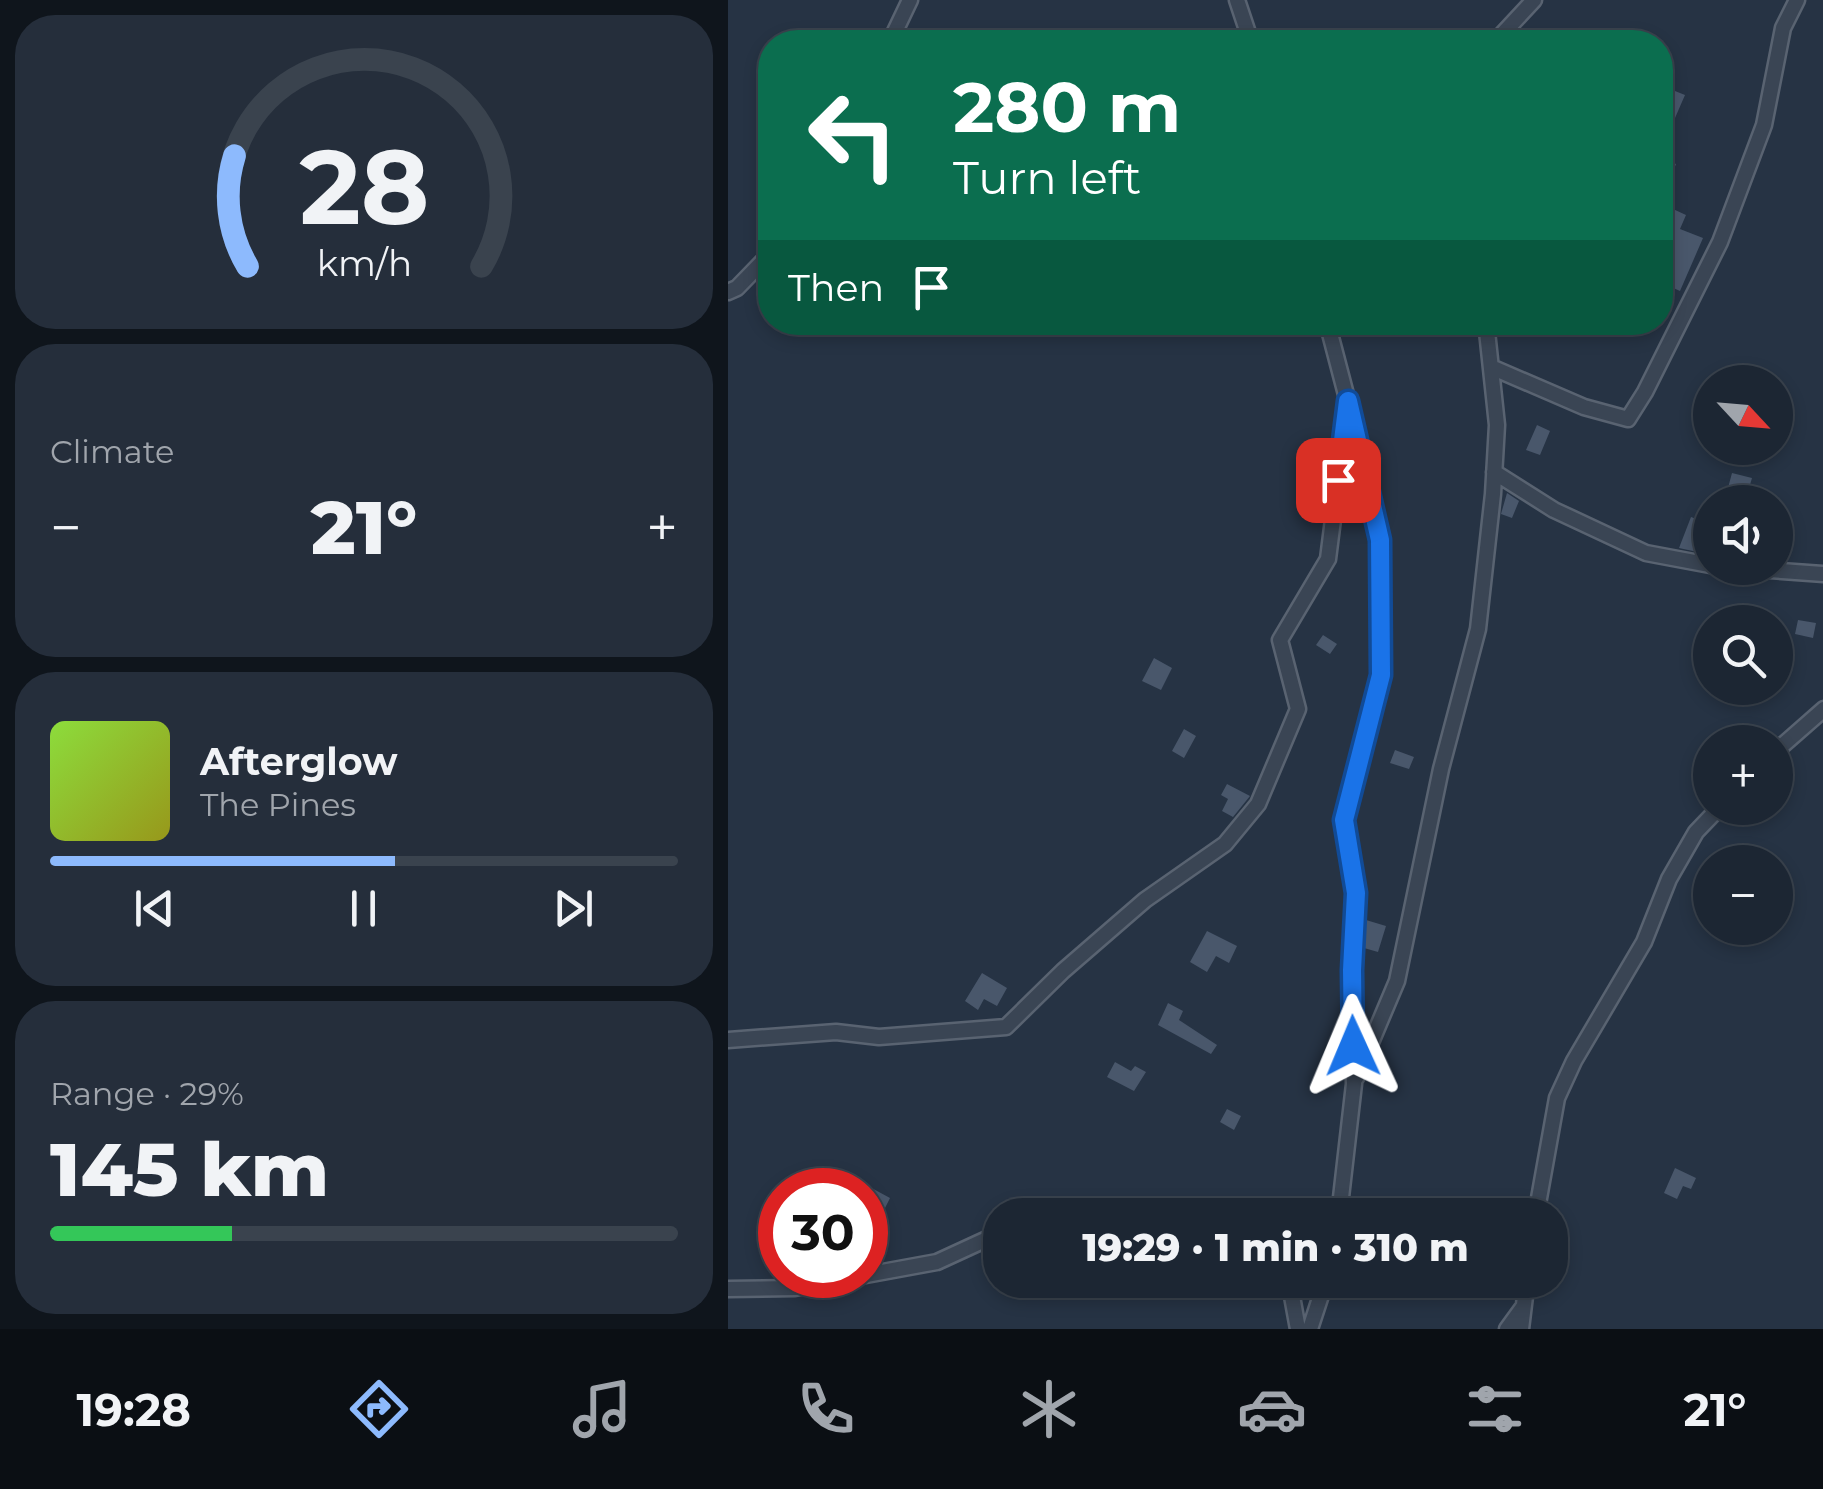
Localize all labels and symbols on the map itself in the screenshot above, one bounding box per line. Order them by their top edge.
north arrow [1693,365,1793,465]
pin [1296,438,1381,523]
position arrow [1301,994,1405,1098]
speed limit sign: 30 [758,1168,888,1298]

